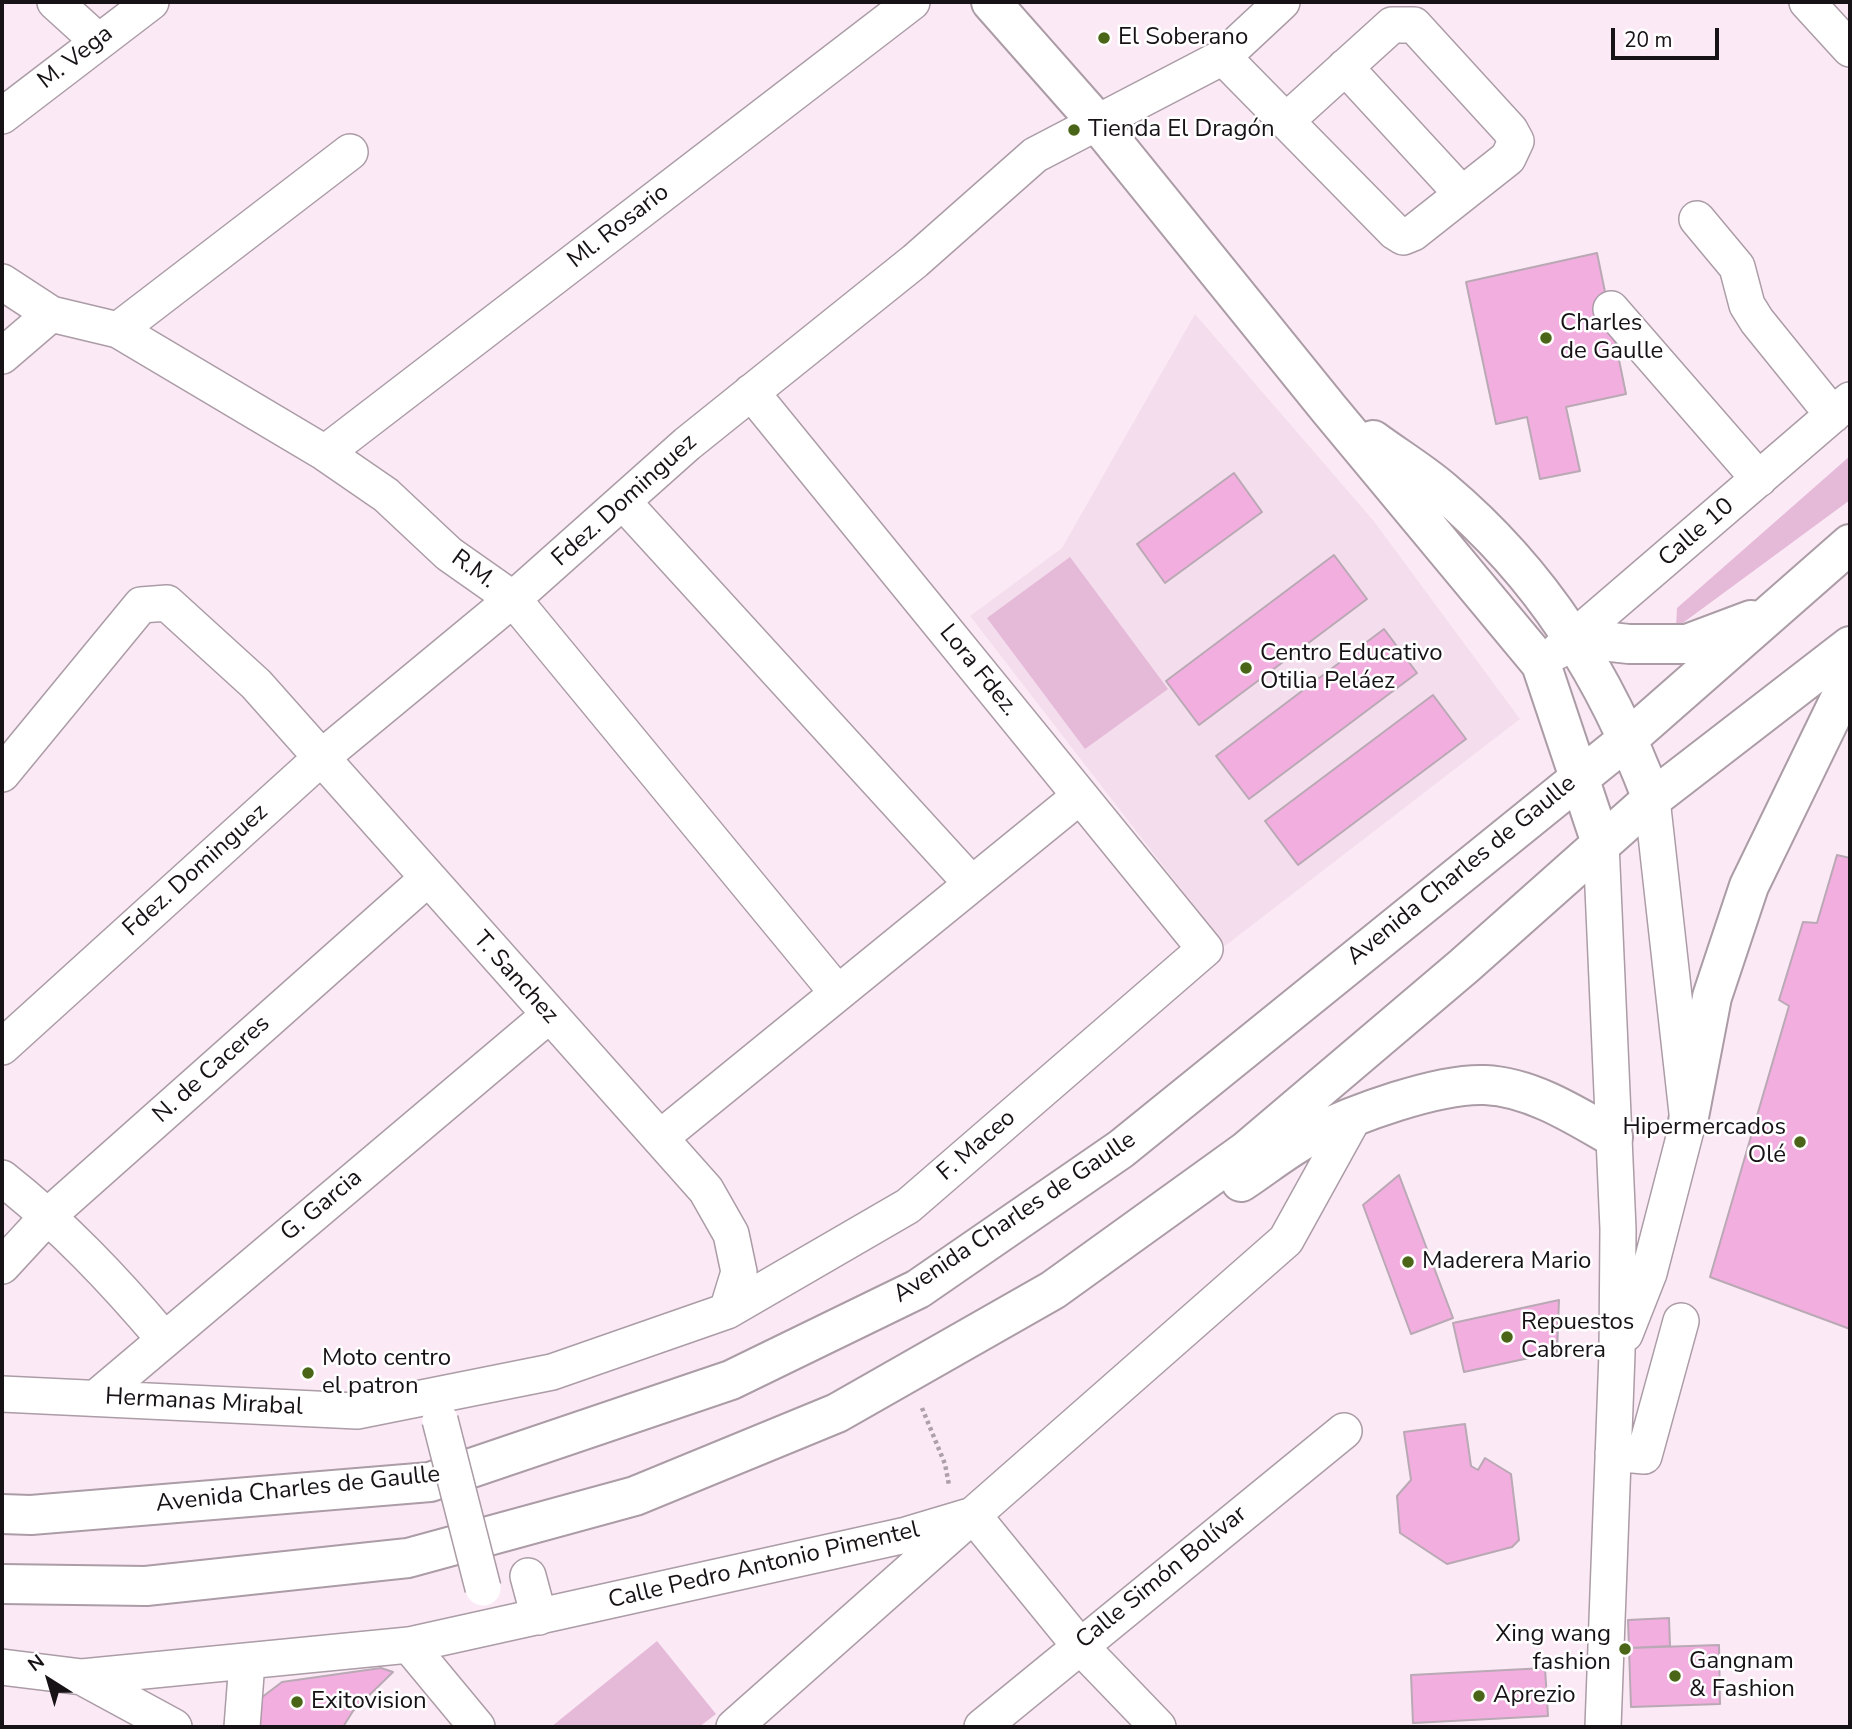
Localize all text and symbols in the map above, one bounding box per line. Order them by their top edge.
scale bar [1614,14,1722,58]
street label: M. Vega [33,20,119,96]
place label: El Soberano [1118,24,1248,52]
text: 20 m [1624,26,1673,54]
marker: El Soberano [1096,30,1112,46]
place label: Tienda El Dragón [1088,116,1275,144]
marker: Tienda El Dragón [1066,122,1082,138]
street label: Ml. Rosario [563,179,675,275]
place label: Charles de Gaulle [1560,310,1663,366]
marker: Charles de Gaulle [1538,330,1554,346]
street label: Fdez. Dominguez [547,429,703,573]
street label: Calle 10 [1653,493,1741,573]
street label: R.M. [445,544,501,596]
street label: Lora Fdez. [932,619,1024,723]
place label: Centro Educativo Otilia Peláez [1260,640,1443,696]
marker: Centro Educativo Otilia Peláez [1238,660,1254,676]
street label: Avenida Charles de Gaulle [1342,770,1582,972]
street label: Fdez. Dominguez [118,799,274,943]
street label: T. Sanchez [466,926,564,1030]
street label: N. de Caceres [148,1010,276,1130]
street label: F. Maceo [932,1104,1022,1188]
place label: Hipermercados Olé [1622,1114,1786,1170]
street label: Avenida Charles de Gaulle [888,1126,1142,1310]
marker: Hipermercados Olé [1792,1134,1808,1150]
street label: G. Garcia [276,1164,368,1248]
place label: Maderera Mario [1422,1248,1591,1276]
marker: Maderera Mario [1400,1254,1416,1270]
place label: Repuestos Cabrera [1521,1309,1634,1365]
marker: Repuestos Cabrera [1499,1329,1515,1345]
place label: Moto centro el patron [322,1345,451,1401]
marker: Moto centro el patron [300,1365,316,1381]
street label: Hermanas Mirabal [104,1383,304,1423]
street label: Avenida Charles de Gaulle [154,1461,442,1519]
street label: Calle Simón Bolívar [1071,1500,1253,1656]
street label: Calle Pedro Antonio Pimentel [606,1516,922,1616]
place label: Xing wang fashion [1496,1621,1611,1677]
marker: Xing wang fashion [1617,1641,1633,1657]
north arrow [14,1645,84,1715]
place label: Gangnam & Fashion [1689,1648,1795,1704]
text: N [23,1649,50,1678]
marker: Gangnam & Fashion [1667,1668,1683,1684]
place label: Aprezio [1493,1682,1576,1710]
place label: Exitovision [311,1688,427,1716]
marker: Aprezio [1471,1688,1487,1704]
marker: Exitovision [289,1694,305,1710]

